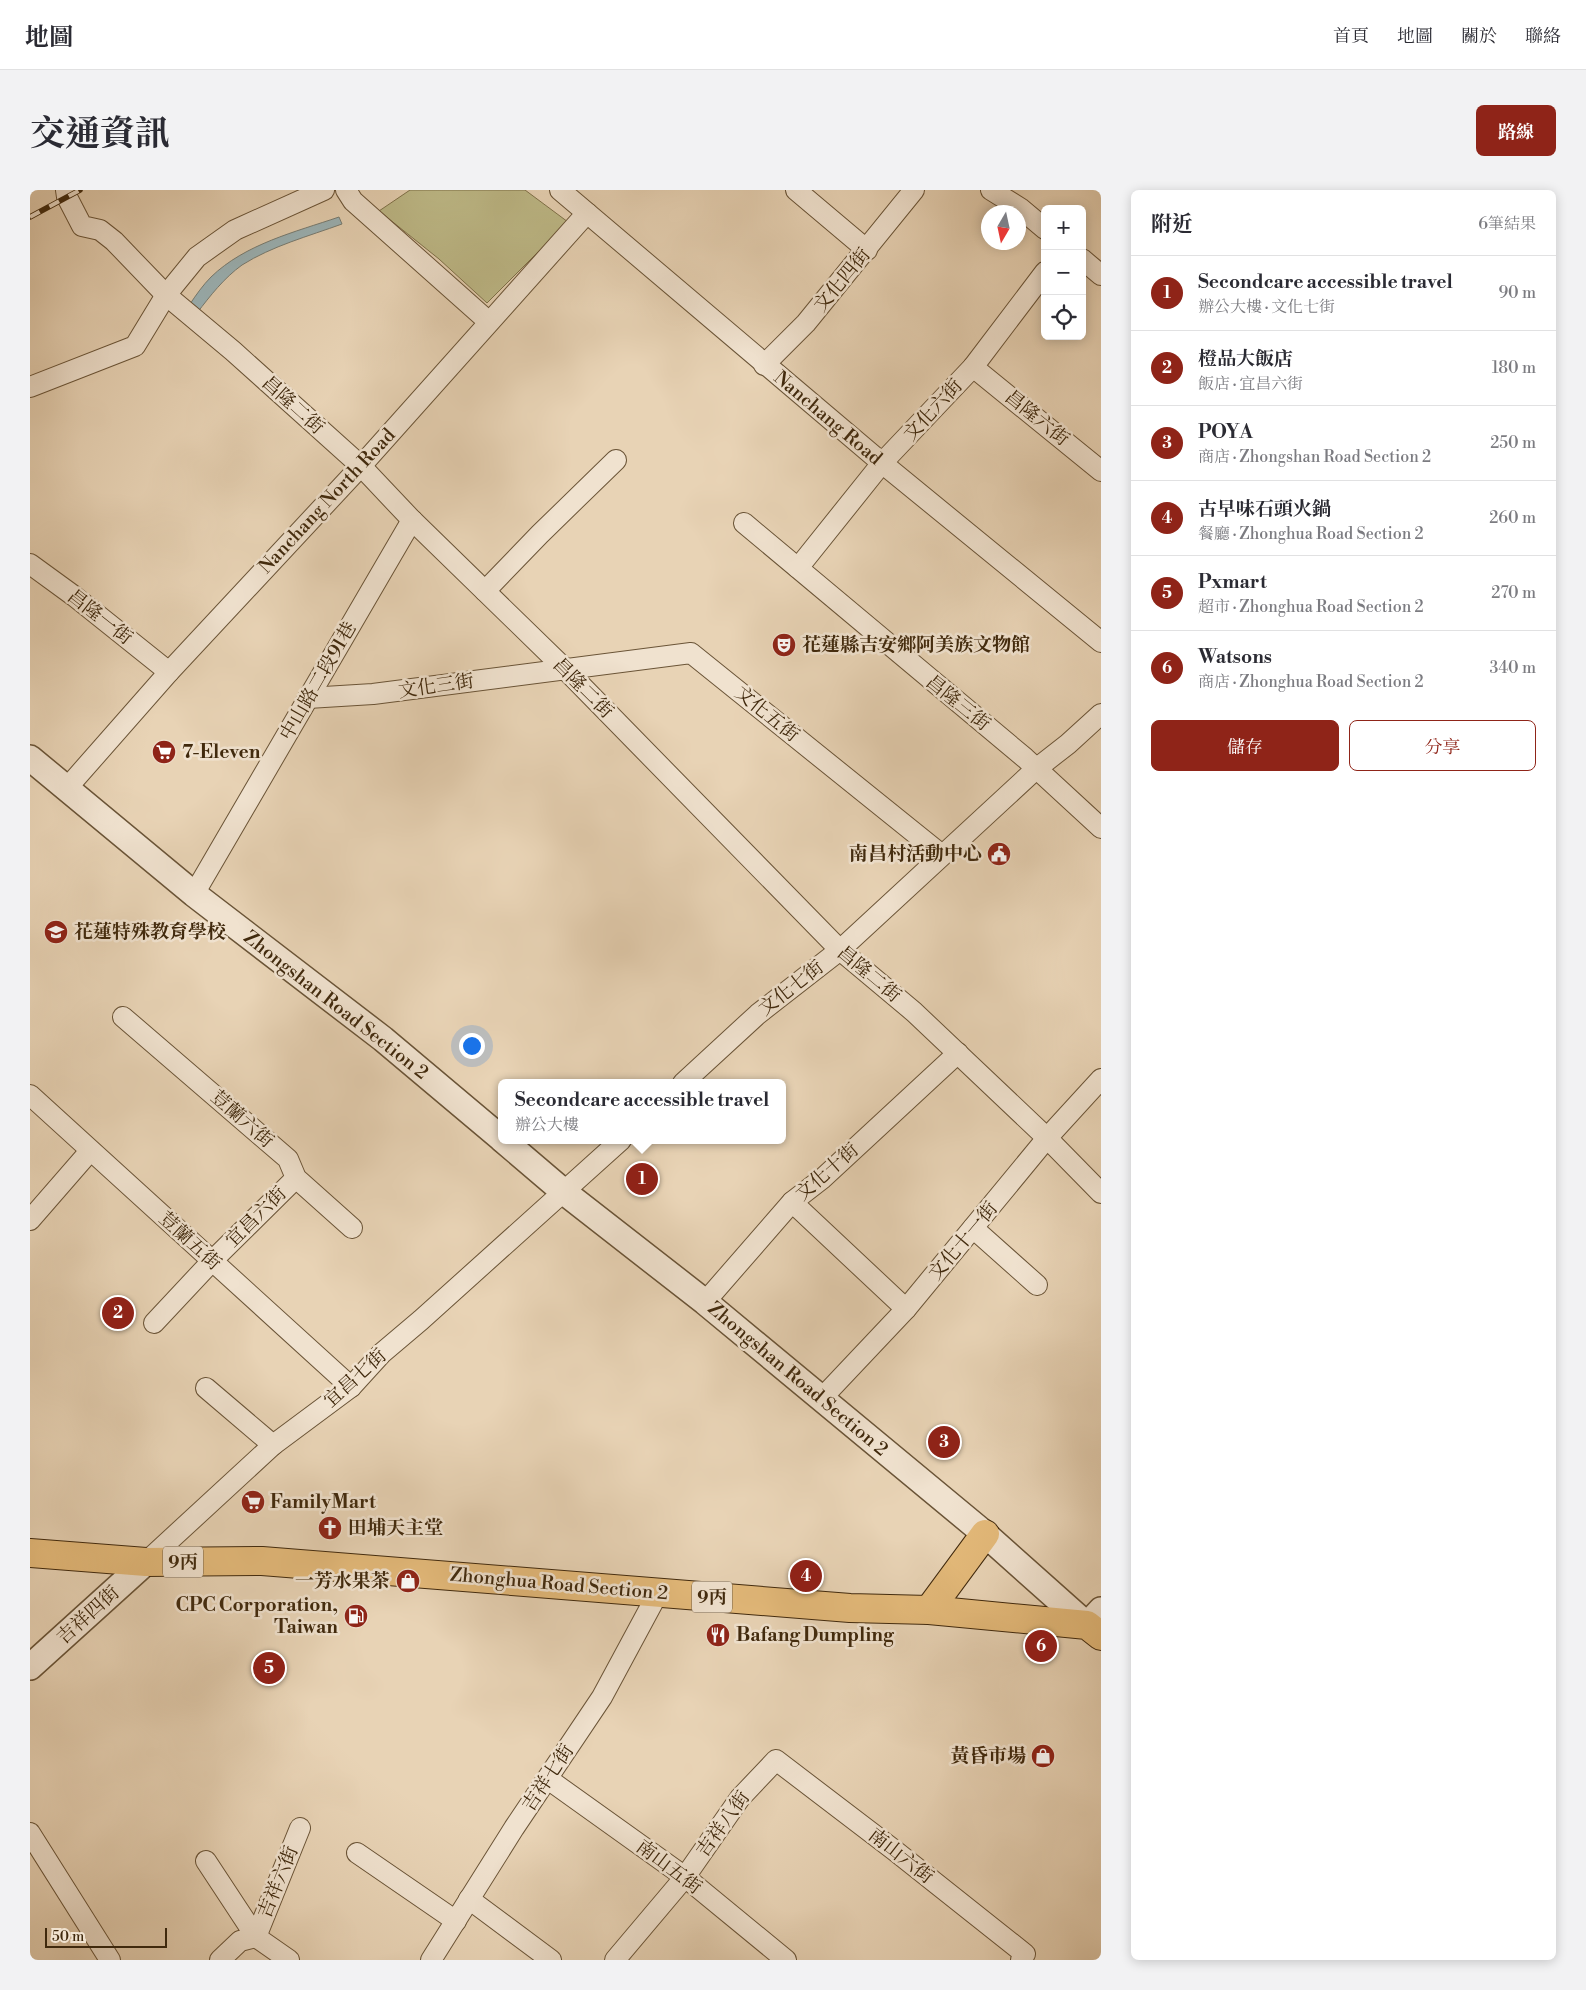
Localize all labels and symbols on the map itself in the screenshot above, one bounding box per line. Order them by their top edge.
north arrow [981,205,1026,250]
street label: 文化四街 [808,243,876,317]
street label: Nanchang Road [769,366,887,470]
street label: 昌隆二街 [257,371,329,439]
street label: 文化六街 [898,374,968,446]
street label: 昌隆六街 [1000,385,1074,451]
street label: Nanchang North Road [253,423,401,579]
street label: 昌隆一街 [63,584,137,650]
street label: 中山路二段91巷 [274,617,362,745]
theatre icon: 花蓮縣吉安鄉阿美族文物館 [771,632,797,658]
place label: 花蓮縣吉安鄉阿美族文物館 [802,633,1030,657]
street label: 昌隆二街 [548,653,618,723]
street label: 文化三街 [397,669,475,703]
street label: 昌隆三街 [921,670,995,736]
street label: 文化五街 [730,681,804,747]
supermarket icon: 7-Eleven [151,739,177,765]
place label: 7-Eleven [182,740,261,764]
public building icon: 南昌村活動中心 [986,841,1012,867]
place label: 南昌村活動中心 [849,842,982,866]
school or university icon: 花蓮特殊教育學校 [43,919,69,945]
place label: 花蓮特殊教育學校 [74,920,226,944]
street label: Zhongshan Road Section 2 [239,925,433,1085]
street label: 昌隆二街 [832,940,906,1008]
street label: 文化七街 [754,955,828,1021]
your location [459,1033,485,1059]
street label: 荳蘭六街 [205,1085,279,1153]
street label: 文化十街 [790,1138,864,1206]
pin: 1 [626,1160,658,1198]
street label: 宜昌六街 [221,1182,291,1252]
street label: 文化十一街 [923,1197,1003,1285]
street label: 荳蘭五街 [154,1207,226,1275]
pin: 2 [102,1294,134,1332]
street label: Zhongshan Road Section 2 [703,1297,893,1461]
street label: 宜昌七街 [319,1344,391,1412]
pin: 3 [928,1423,960,1461]
supermarket icon: FamilyMart [240,1489,266,1515]
place label: FamilyMart [270,1490,376,1514]
church icon: 田埔天主堂 [317,1515,343,1541]
place label: 田埔天主堂 [348,1516,443,1540]
road number: 9丙 [163,1546,203,1578]
pin: 4 [790,1557,822,1595]
street label: Zhonghua Road Section 2 [449,1563,669,1605]
shop icon: 一芳水果茶 [395,1568,421,1594]
place label: 一芳水果茶 [295,1569,390,1593]
street label: 吉祥四街 [52,1581,124,1649]
road number: 9丙 [692,1581,732,1612]
place label: CPC Corporation, Taiwan [176,1593,338,1639]
fuel station icon: CPC Corporation, Taiwan [343,1603,369,1629]
restaurant icon: Bafang Dumpling [705,1622,731,1648]
place label: Bafang Dumpling [736,1623,895,1647]
pin: 6 [1025,1627,1057,1665]
pin: 5 [253,1649,285,1687]
street label: 吉祥七街 [517,1740,579,1816]
shop icon: 黃昏市場 [1030,1743,1056,1769]
place label: 黃昏市場 [950,1744,1026,1768]
street label: 吉祥八街 [691,1786,755,1862]
street label: 南山六街 [864,1823,938,1889]
street label: 南山五街 [631,1835,707,1899]
street label: 吉祥六街 [253,1842,303,1922]
scale bar [45,1925,168,1948]

